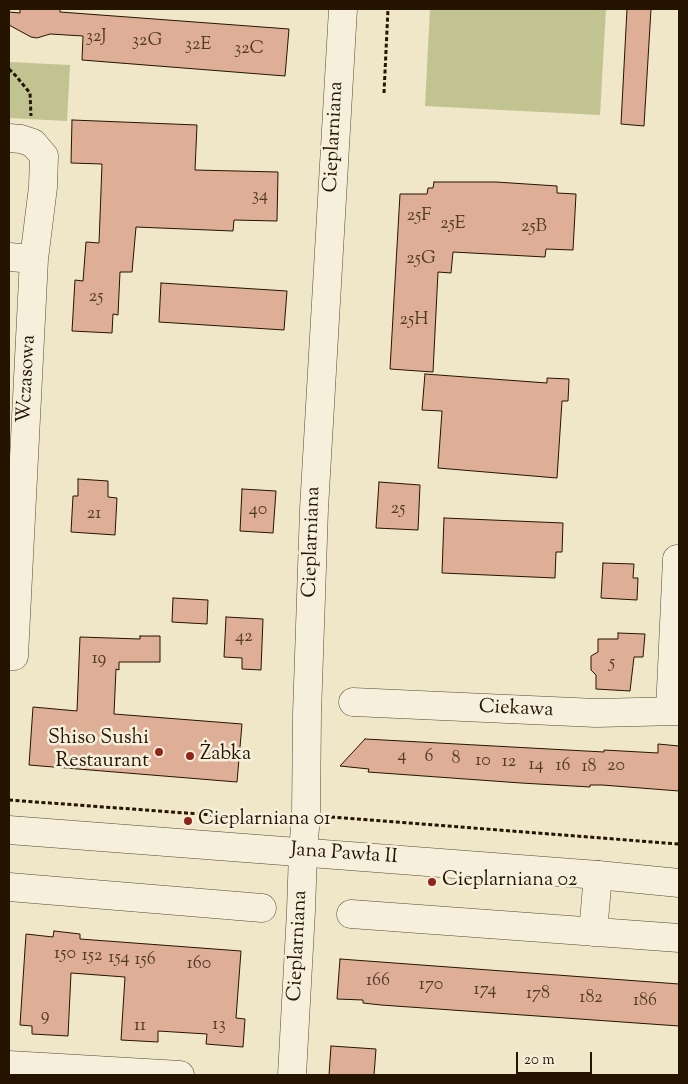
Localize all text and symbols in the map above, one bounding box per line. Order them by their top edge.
house number: 32J [86,27,106,49]
house number: 32G [132,31,162,53]
house number: 32E [185,35,211,57]
house number: 32C [234,39,264,61]
street label: Cieplarniana [320,81,350,193]
house number: 34 [252,186,268,208]
house number: 25F [407,206,431,228]
house number: 25E [440,214,466,236]
house number: 25B [521,217,547,239]
house number: 25G [406,249,436,271]
house number: 25 [89,287,103,309]
house number: 25H [400,310,428,332]
street label: Wczasowa [14,334,42,424]
street label: Cieplarniana [299,486,327,598]
house number: 25 [391,499,405,521]
house number: 40 [249,500,267,522]
house number: 21 [87,504,101,526]
house number: 42 [235,627,253,649]
house number: 19 [92,649,106,671]
house number: 5 [609,653,615,675]
street label: Ciekawa [478,696,554,724]
place label: Shiso Sushi Restaurant [48,728,149,775]
place label: Żabka [200,744,251,768]
marker: Shiso Sushi Restaurant [153,746,165,758]
house number: 4 [397,746,407,768]
house number: 6 [425,747,433,769]
house number: 8 [452,749,460,771]
marker: Żabka [184,750,196,762]
house number: 10 [475,751,491,773]
house number: 12 [502,752,516,774]
house number: 14 [528,755,544,777]
house number: 16 [555,756,571,778]
house number: 20 [607,756,625,778]
house number: 18 [581,757,597,779]
place label: Cieplarniana 01 [198,809,331,833]
marker: Cieplarniana 01 [182,815,194,827]
street label: Jana Pawła II [290,839,398,871]
place label: Cieplarniana 02 [442,870,577,894]
marker: Cieplarniana 02 [426,876,438,888]
street label: Cieplarniana [284,890,314,1002]
house number: 150 [54,944,76,966]
house number: 152 [82,946,102,968]
house number: 154 [108,948,130,970]
house number: 156 [134,950,156,972]
house number: 160 [187,954,211,976]
house number: 166 [366,971,390,993]
house number: 170 [419,975,443,997]
house number: 174 [474,980,496,1002]
house number: 178 [526,984,550,1006]
house number: 182 [579,988,603,1010]
house number: 186 [633,991,657,1013]
house number: 9 [41,1006,49,1028]
house number: 13 [212,1015,226,1037]
house number: 11 [134,1016,146,1038]
scale bar [518,1042,594,1074]
text: 20 m [524,1050,555,1071]

